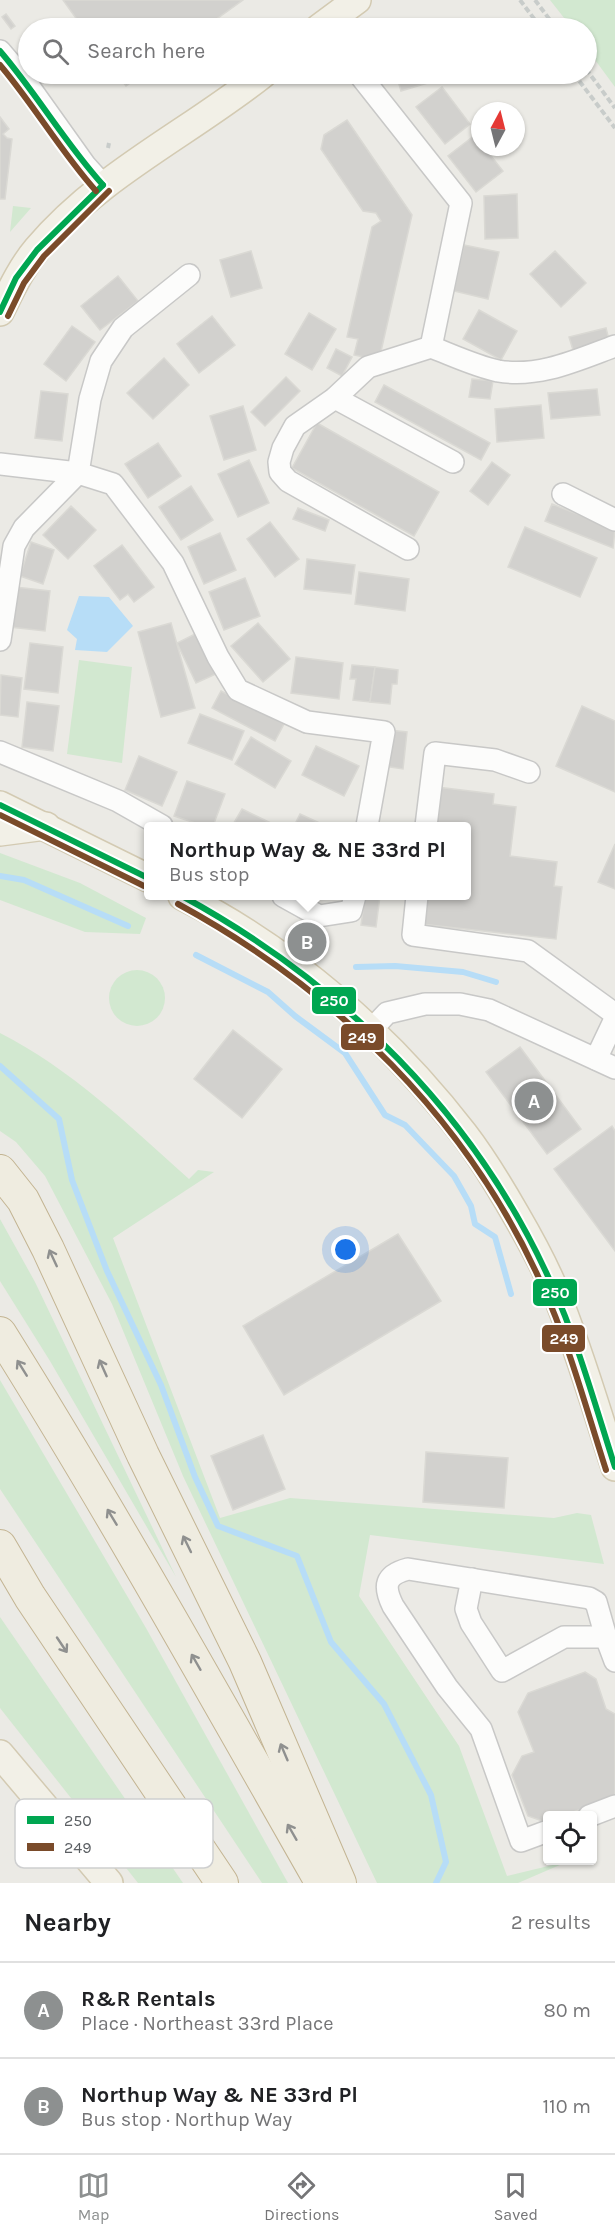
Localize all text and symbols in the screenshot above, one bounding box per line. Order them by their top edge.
search box [18,18,597,84]
icon: search [39,35,72,68]
text: Search here [87,38,205,64]
north arrow [471,102,525,156]
popup [144,822,471,900]
text: Northup Way & NE 33rd Pl [169,837,446,863]
text: Bus stop [169,863,249,886]
pin: B [288,920,326,964]
line badge: 250 [311,986,357,1015]
text: 250 [319,991,349,1010]
line badge: 249 [340,1023,385,1051]
text: 249 [348,1028,377,1047]
pin: A [514,1078,554,1124]
your location [331,1235,360,1264]
one-way arrow [46,1250,58,1268]
line badge: 250 [532,1278,578,1307]
text: 250 [540,1283,570,1302]
line badge: 249 [541,1324,586,1353]
text: 249 [550,1329,579,1348]
one-way arrow [15,1359,28,1376]
one-way arrow [97,1360,108,1378]
one-way arrow [106,1509,118,1526]
one-way arrow [181,1536,193,1553]
one-way arrow [56,1636,68,1653]
one-way arrow [190,1654,202,1671]
one-way arrow [278,1743,289,1762]
legend [15,1799,213,1868]
text: 250 [64,1811,92,1830]
map controls [543,1811,597,1865]
button: locate [543,1811,597,1865]
one-way arrow [286,1824,298,1841]
text: 249 [64,1838,92,1857]
text: Nearby [24,1907,111,1938]
text: 2 results [511,1911,591,1934]
text: R&R Rentals [81,1986,216,2012]
text: A [37,1999,50,2022]
text: 80 m [543,1999,591,2022]
text: Place · Northeast 33rd Place [81,2012,334,2035]
text: Northup Way & NE 33rd Pl [81,2082,358,2108]
text: B [37,2095,50,2118]
text: 110 m [542,2095,591,2118]
text: Bus stop · Northup Way [81,2108,292,2131]
tab: Map [77,2169,110,2224]
tab: Directions [264,2169,339,2224]
tab: Saved [494,2169,538,2224]

